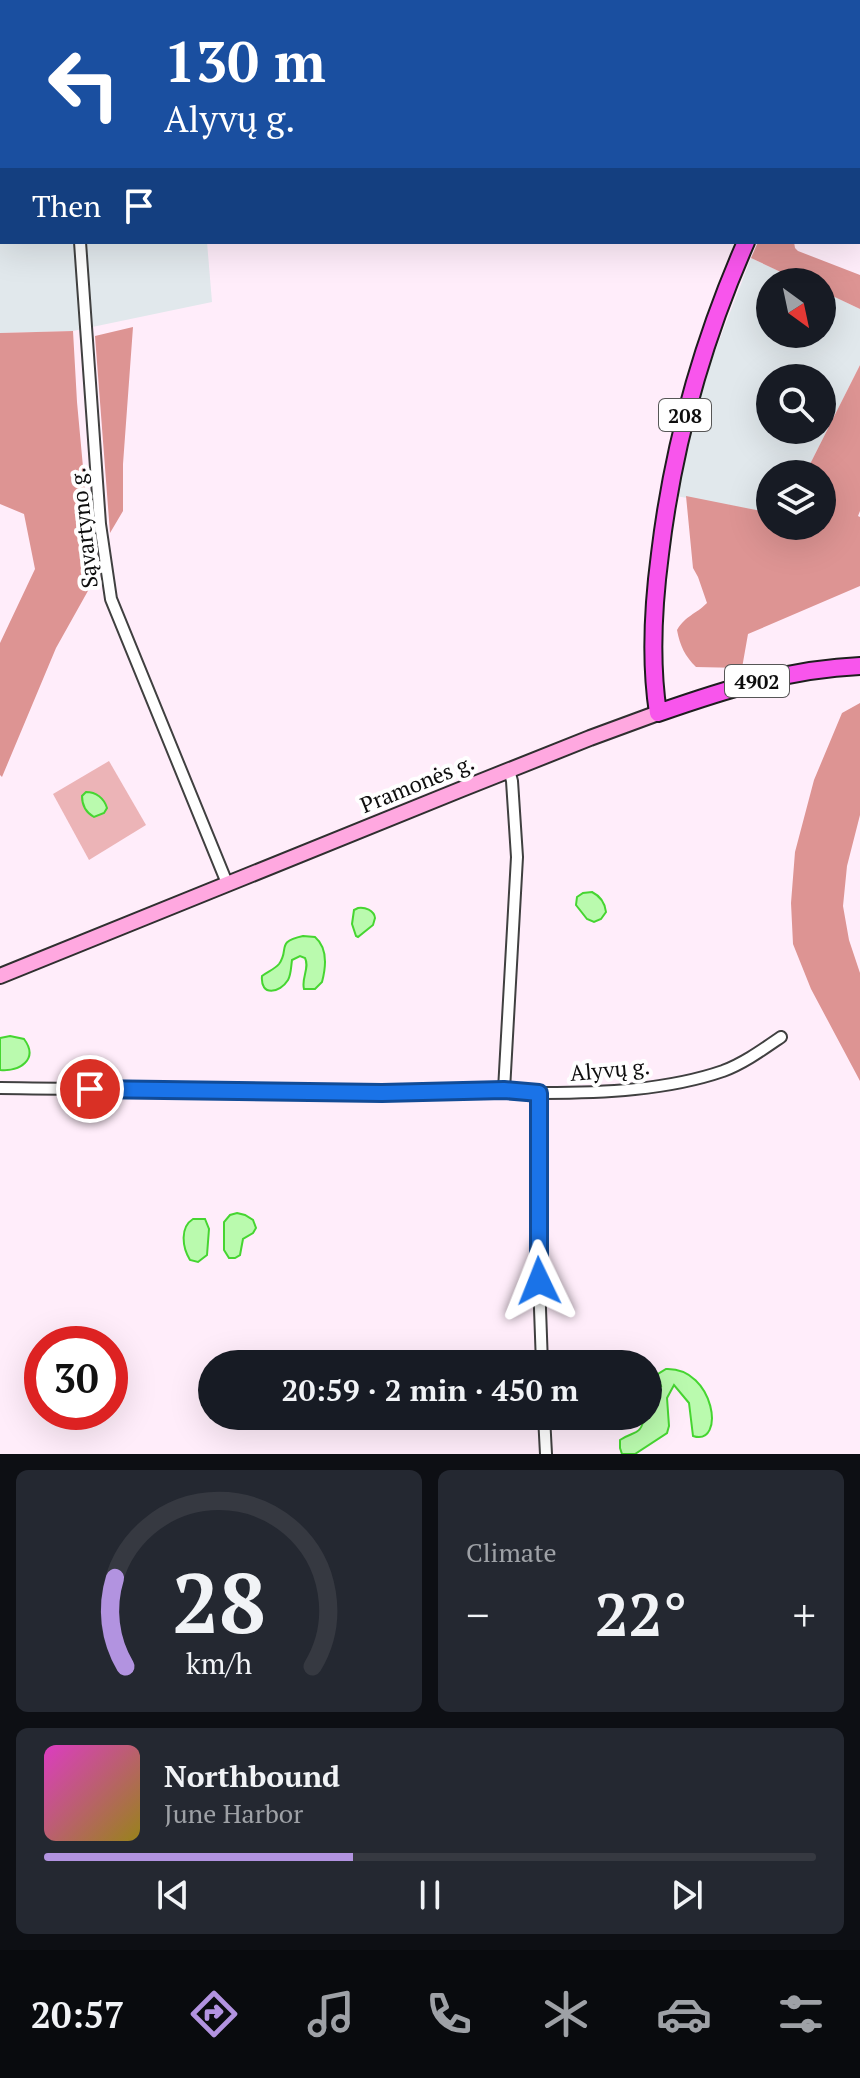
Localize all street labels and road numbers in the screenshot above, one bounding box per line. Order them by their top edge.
road number: 208 [659,399,711,431]
street label: Sąvartyno g. [62,466,104,590]
road number: 4902 [725,665,789,697]
street label: Pramonės g. [356,747,478,819]
street label: Alyvų g. [569,1051,651,1087]

